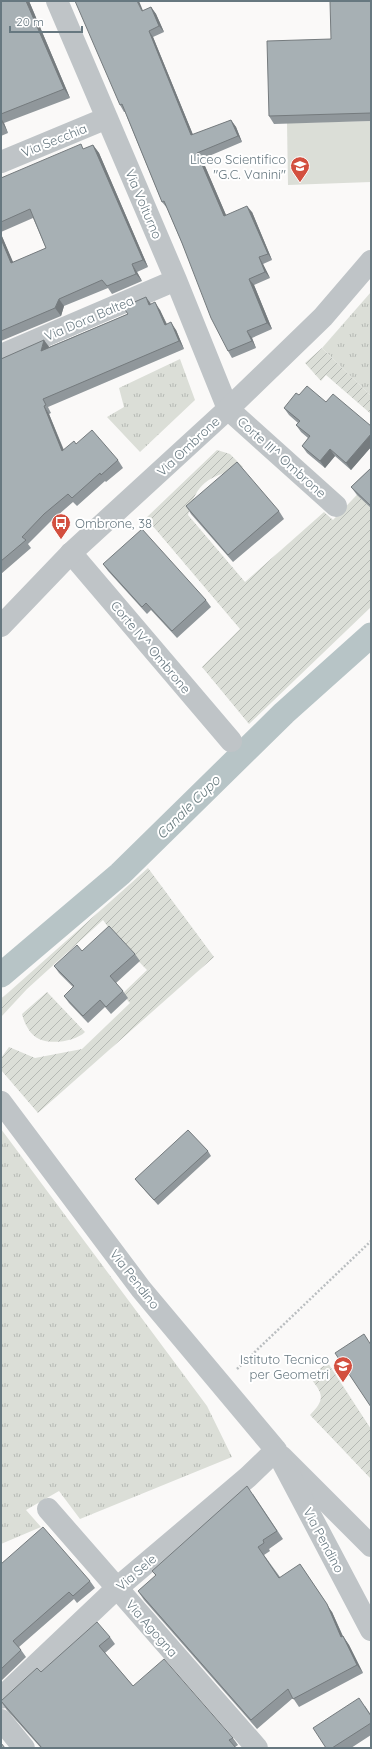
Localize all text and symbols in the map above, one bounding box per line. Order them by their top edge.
scale bar [10,8,82,34]
text: 20 m [16,14,44,29]
street label: Via Secchia [19,120,89,160]
place label: Liceo Scientifico "G.C. Vanini" [190,151,286,182]
school or university icon: Liceo Scientifico "G.C. Vanini" [289,155,311,183]
street label: Via Volturno [122,167,166,241]
street label: Via Dora Baltea [42,292,136,344]
street label: Via Ombrone [153,413,223,479]
street label: Corte III^ Ombrone [234,413,330,501]
bus stop icon: Ombrone, 38 [50,512,72,540]
place label: Ombrone, 38 [75,515,152,531]
street label: Corte IV^ Ombrone [108,597,194,697]
water label: Canale Cupo [152,771,224,843]
street label: Via Pendino [107,1246,163,1312]
place label: Istituto Tecnico per Geometri [240,1351,329,1382]
school or university icon: Istituto Tecnico per Geometri [332,1355,354,1383]
street label: Via Pendino [300,1505,348,1575]
street label: Via Sele [113,1550,159,1594]
street label: Via Agogna [123,1596,181,1660]

